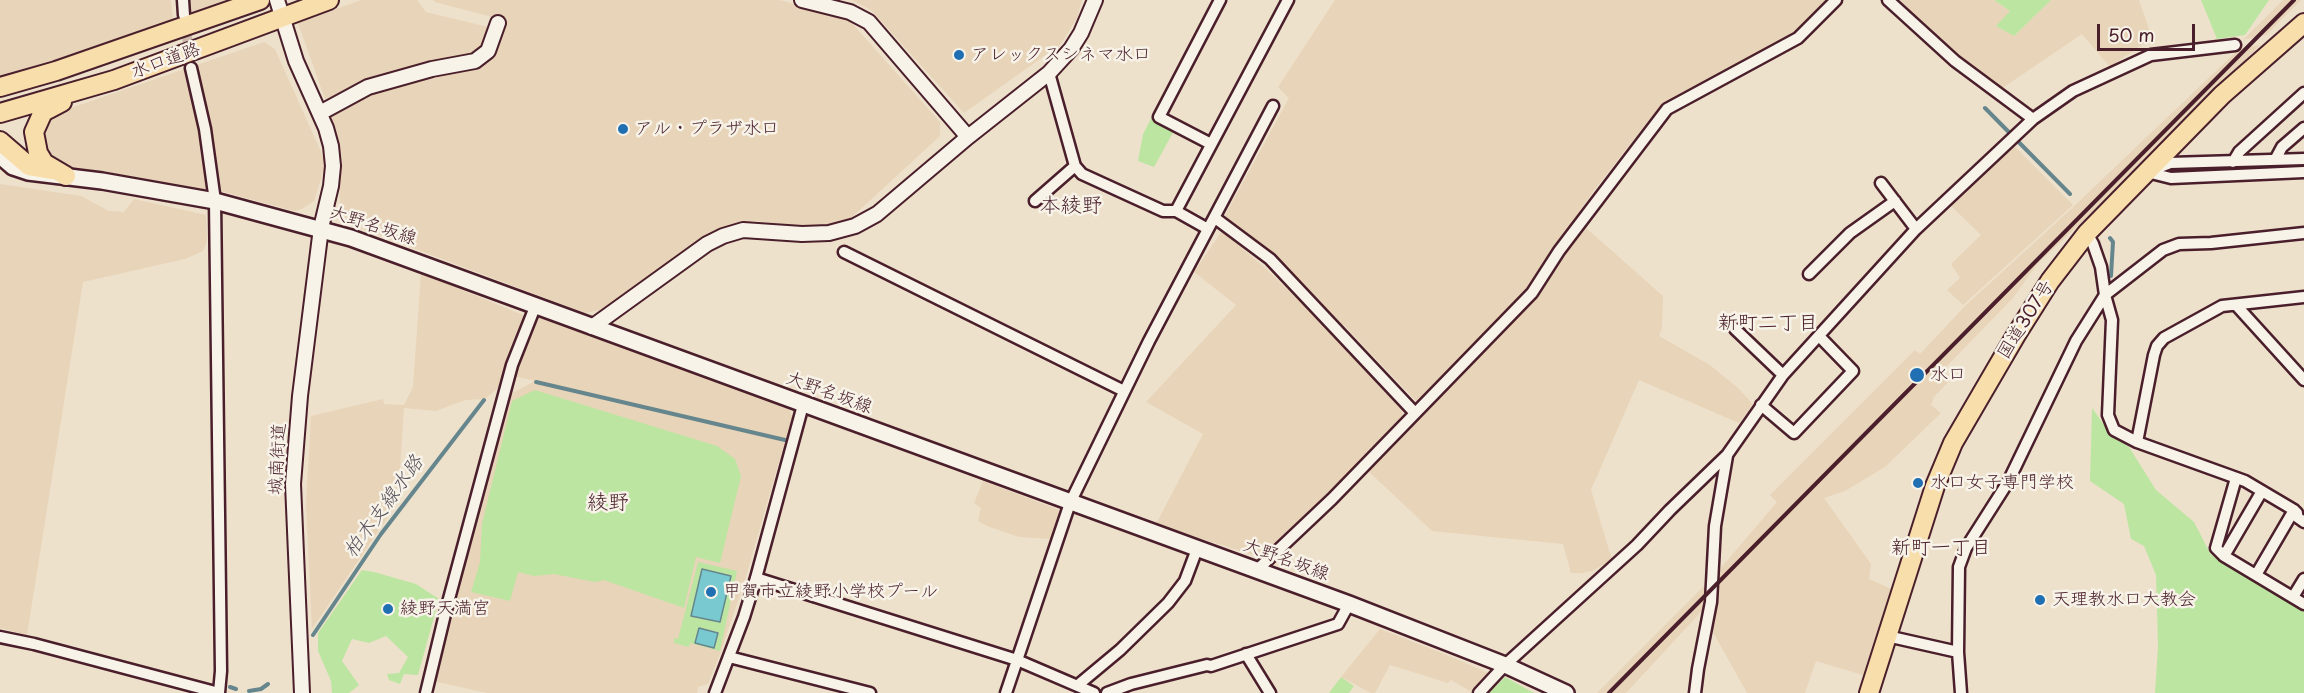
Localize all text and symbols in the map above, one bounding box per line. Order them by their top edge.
scale bar [2100,12,2198,50]
text: 50 m [2108,21,2155,48]
street label: 水口道路 [128,39,204,83]
place label: アレックスシネマ水口 [971,44,1151,66]
marker: アレックスシネマ水口 [952,48,966,62]
place label: アル・プラザ水口 [635,118,779,140]
marker: アル・プラザ水口 [616,122,630,136]
district label: 本綾野 [1040,193,1102,219]
street label: 大野名坂線 [327,202,419,250]
street label: 国道307号 [1993,277,2059,363]
district label: 新町二丁目 [1718,311,1818,335]
place label: 水口 [1930,364,1966,386]
marker: 水口 [1908,366,1926,384]
street label: 大野名坂線 [783,367,875,419]
street label: 城南街道 [265,422,291,496]
water label: 柏木支線水路 [339,451,429,563]
place label: 水口女子専門学校 [1930,472,2074,494]
marker: 水口女子専門学校 [1911,476,1925,490]
district label: 綾野 [587,490,629,516]
street label: 大野名坂線 [1240,534,1332,586]
district label: 新町一丁目 [1891,536,1991,560]
place label: 甲賀市立綾野小学校プール [723,581,938,603]
marker: 甲賀市立綾野小学校プール [704,585,718,599]
place label: 天理教水口大教会 [2052,589,2196,611]
marker: 天理教水口大教会 [2033,593,2047,607]
place label: 綾野天満宮 [400,598,490,620]
marker: 綾野天満宮 [381,602,395,616]

